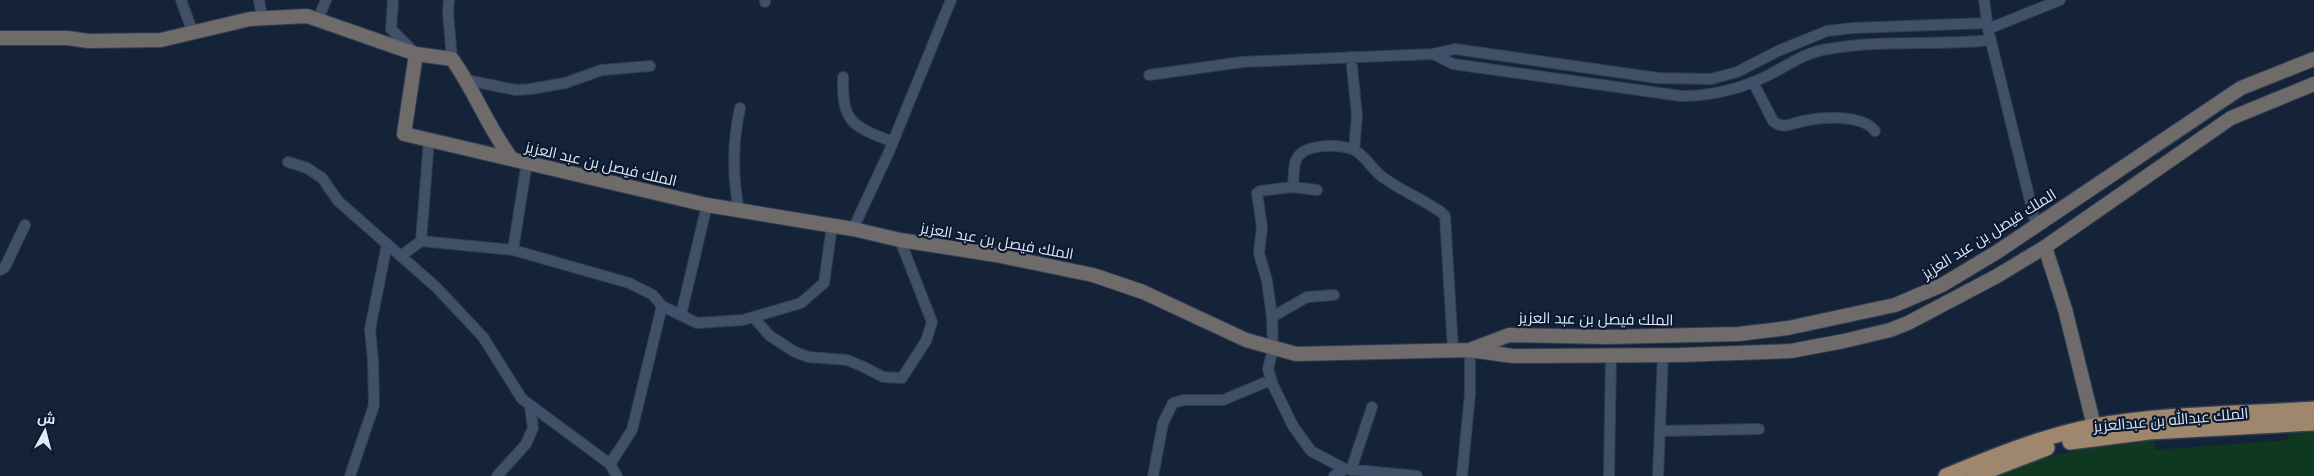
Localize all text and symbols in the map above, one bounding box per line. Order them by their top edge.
street label: الملك فيصل بن عبد العزيز [522,138,679,191]
street label: الملك فيصل بن عبد العزيز [1918,185,2060,284]
street label: الملك فيصل بن عبد العزيز [918,219,1075,264]
street label: الملك فيصل بن عبد العزيز [1517,309,1674,330]
street label: الملك عبدالله بن عبدالعزيز [2092,403,2249,437]
north arrow [20,406,70,456]
text: ش [37,409,57,428]

